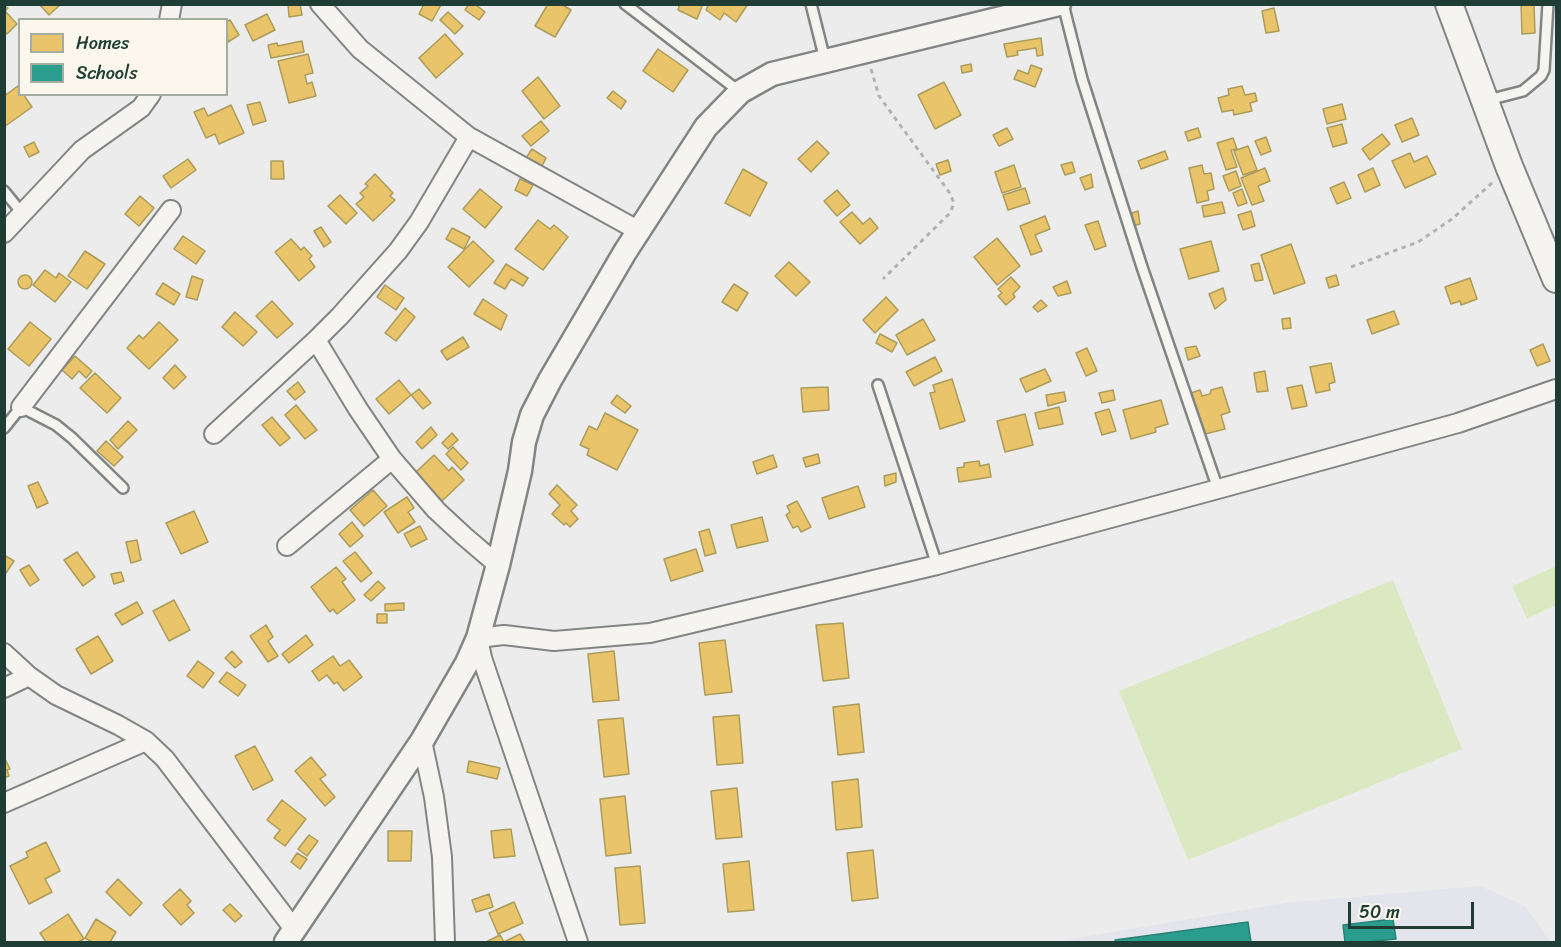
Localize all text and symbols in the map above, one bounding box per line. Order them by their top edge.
legend [18,18,228,96]
text: Homes [76,27,129,59]
text: Schools [76,57,137,89]
scale bar [1351,890,1477,928]
text: 50 m [1359,896,1400,928]

